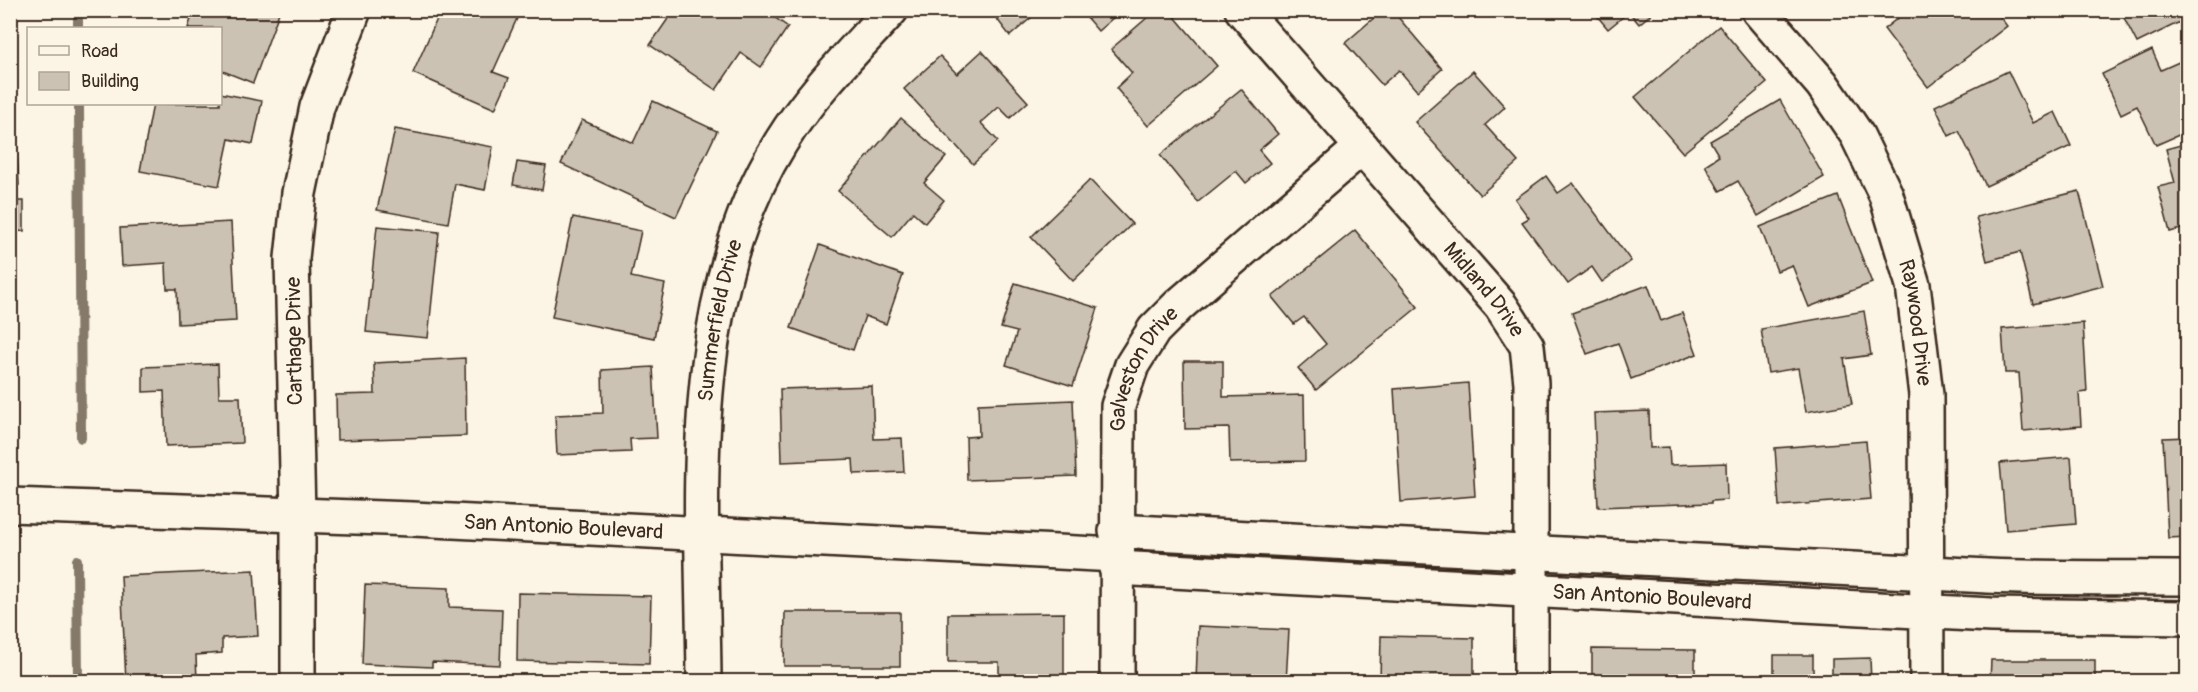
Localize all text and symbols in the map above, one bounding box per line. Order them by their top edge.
legend [27,27,222,105]
text: Road [81,40,118,63]
text: Building [81,70,139,93]
street label: Summerfield Drive [692,235,749,403]
street label: Midland Drive [1437,237,1531,343]
street label: Raywood Drive [1892,256,1938,388]
street label: Carthage Drive [280,276,309,406]
street label: Galveston Drive [1105,300,1185,431]
street label: San Antonio Boulevard [463,509,664,546]
street label: San Antonio Boulevard [1552,578,1753,616]

